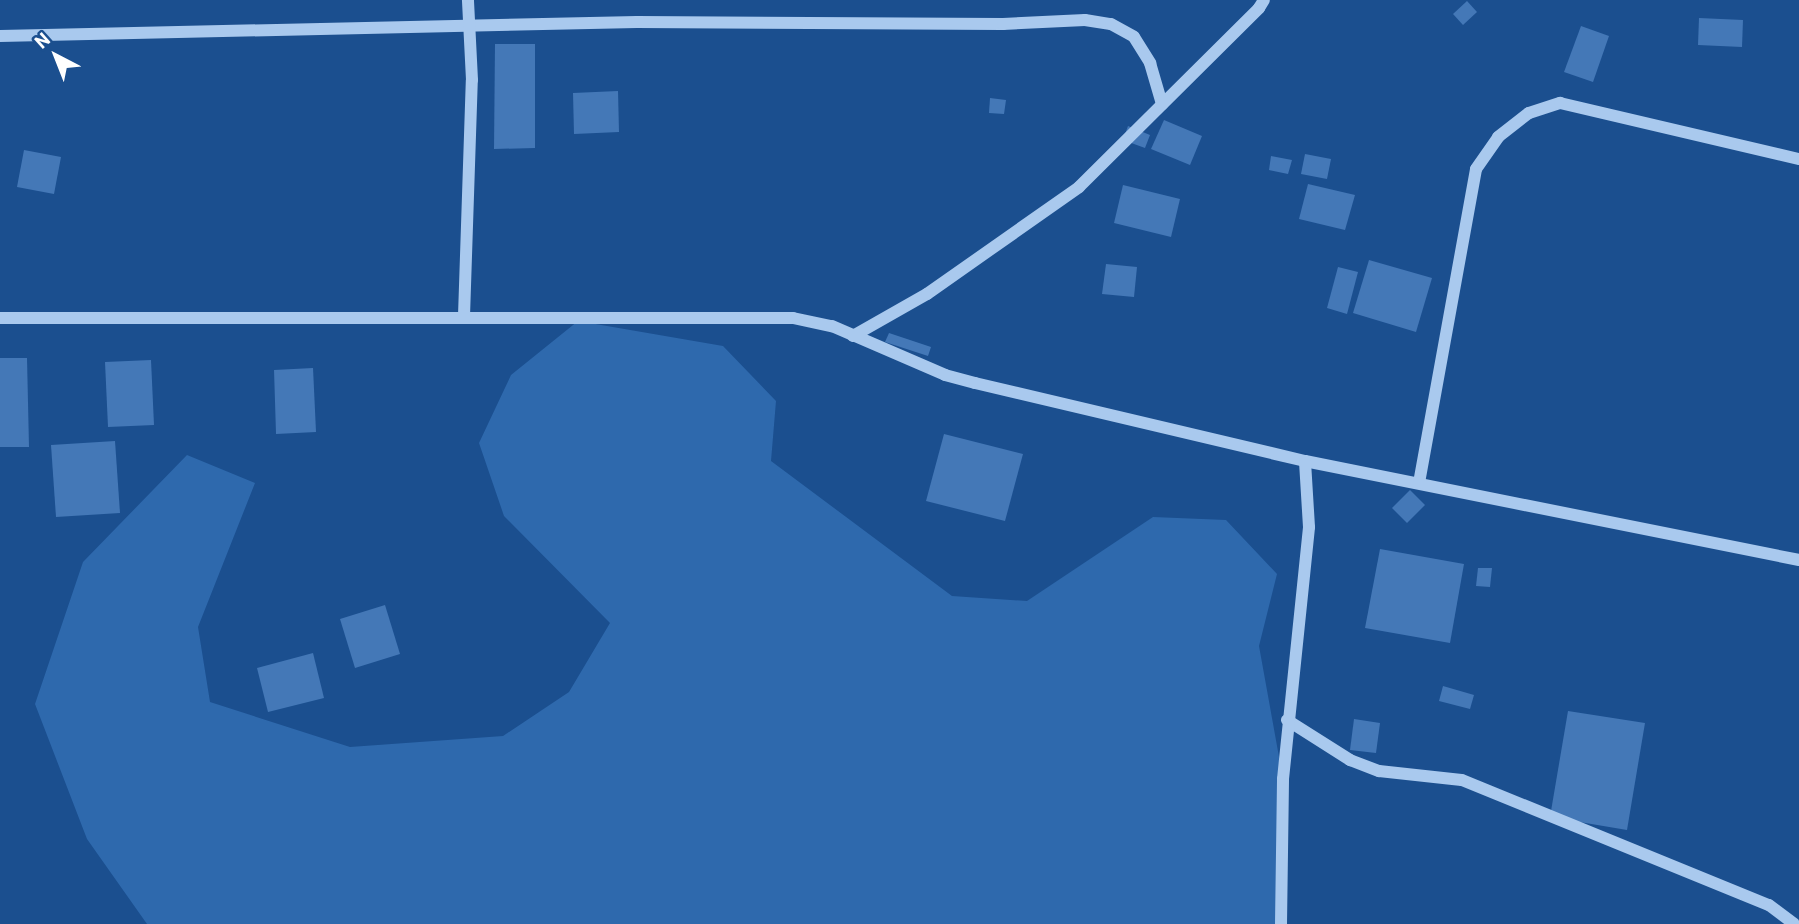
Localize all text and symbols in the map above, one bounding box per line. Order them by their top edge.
north arrow [21,21,91,91]
text: N [29,27,54,53]

